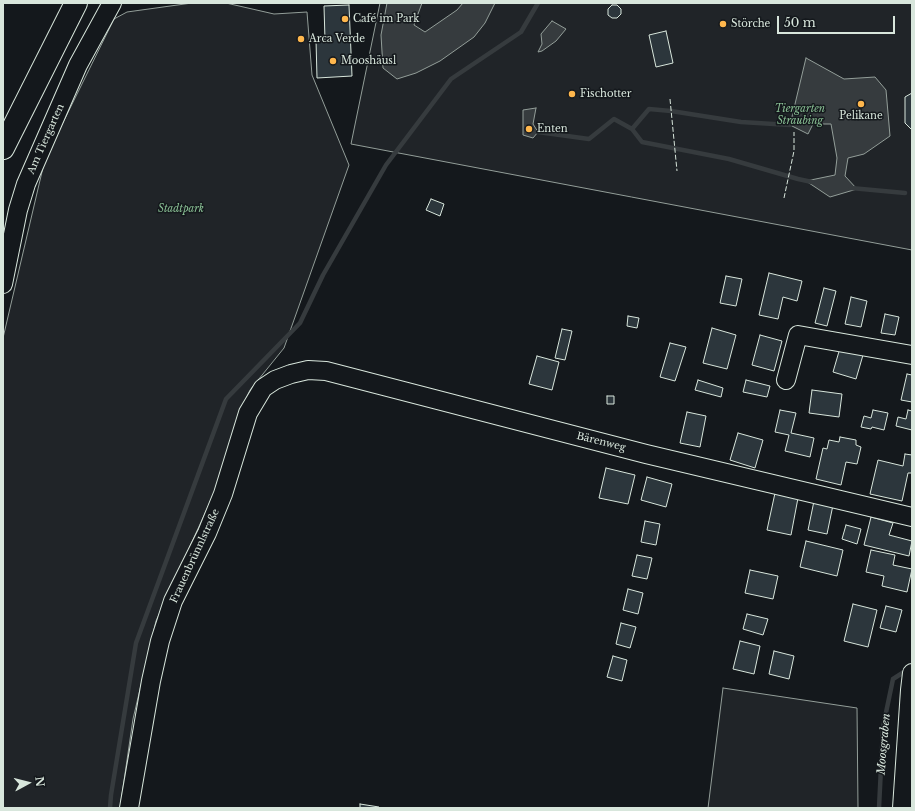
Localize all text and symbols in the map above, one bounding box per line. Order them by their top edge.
scale bar [779,8,897,34]
place label: Café im Park [353,13,419,25]
marker: Café im Park [340,14,350,24]
text: 50 m [784,15,816,30]
place label: Störche [731,18,770,30]
marker: Störche [718,19,728,29]
place label: Arca Verde [309,33,365,45]
marker: Arca Verde [296,34,306,44]
place label: Mooshäusl [341,55,396,67]
marker: Mooshäusl [328,56,338,66]
place label: Fischotter [580,88,631,100]
marker: Fischotter [567,89,577,99]
marker: Pelikane [856,99,866,109]
street label: Am Tiergarten [25,102,67,176]
park label: Tiergarten Straubing [775,103,825,126]
place label: Pelikane [839,110,883,122]
place label: Enten [537,123,568,135]
marker: Enten [524,124,534,134]
park label: Stadtpark [158,203,204,215]
street label: Bärenweg [575,430,627,454]
street label: Frauenbrünnlstraße [168,507,222,605]
water label: Moosgraben [875,713,893,775]
north arrow [8,763,48,803]
text: N [32,776,47,788]

